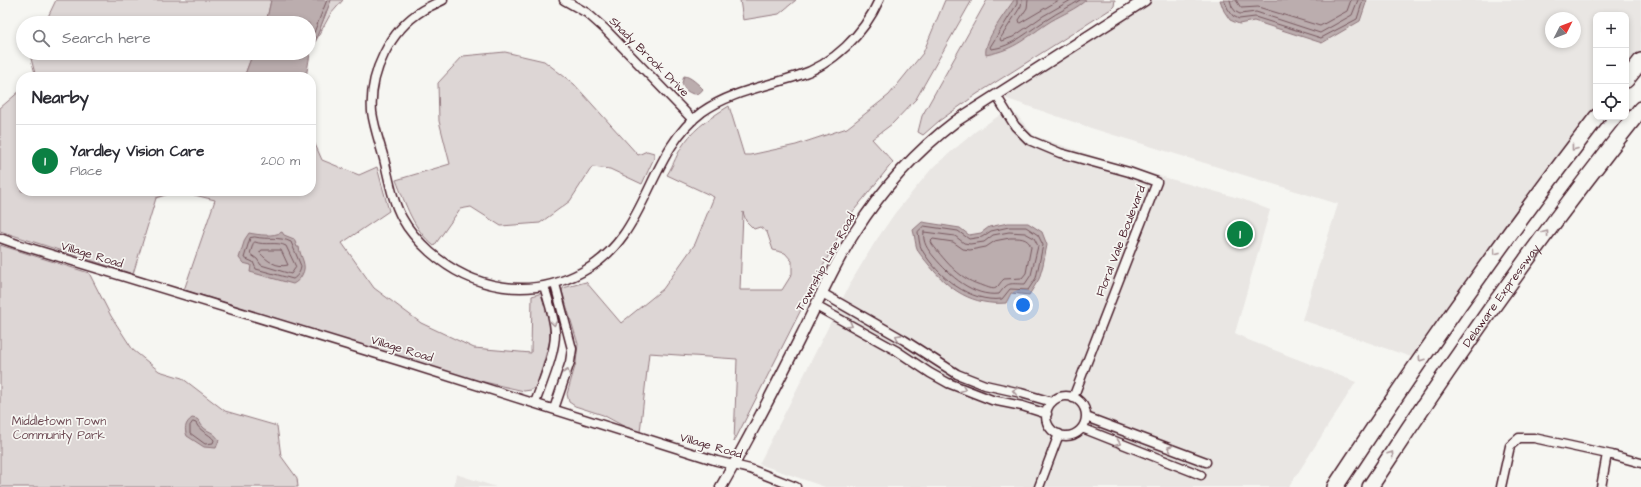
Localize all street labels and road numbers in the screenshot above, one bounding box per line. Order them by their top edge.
street label: Shady Brook Drive [604,13,693,102]
street label: Floral Vale Boulevard [1092,183,1150,299]
street label: Township Line Road [792,210,860,314]
street label: Village Road [58,237,125,273]
street label: Delaware Expressway [1458,240,1545,351]
street label: Village Road [368,331,435,367]
street label: Village Road [677,429,744,464]

